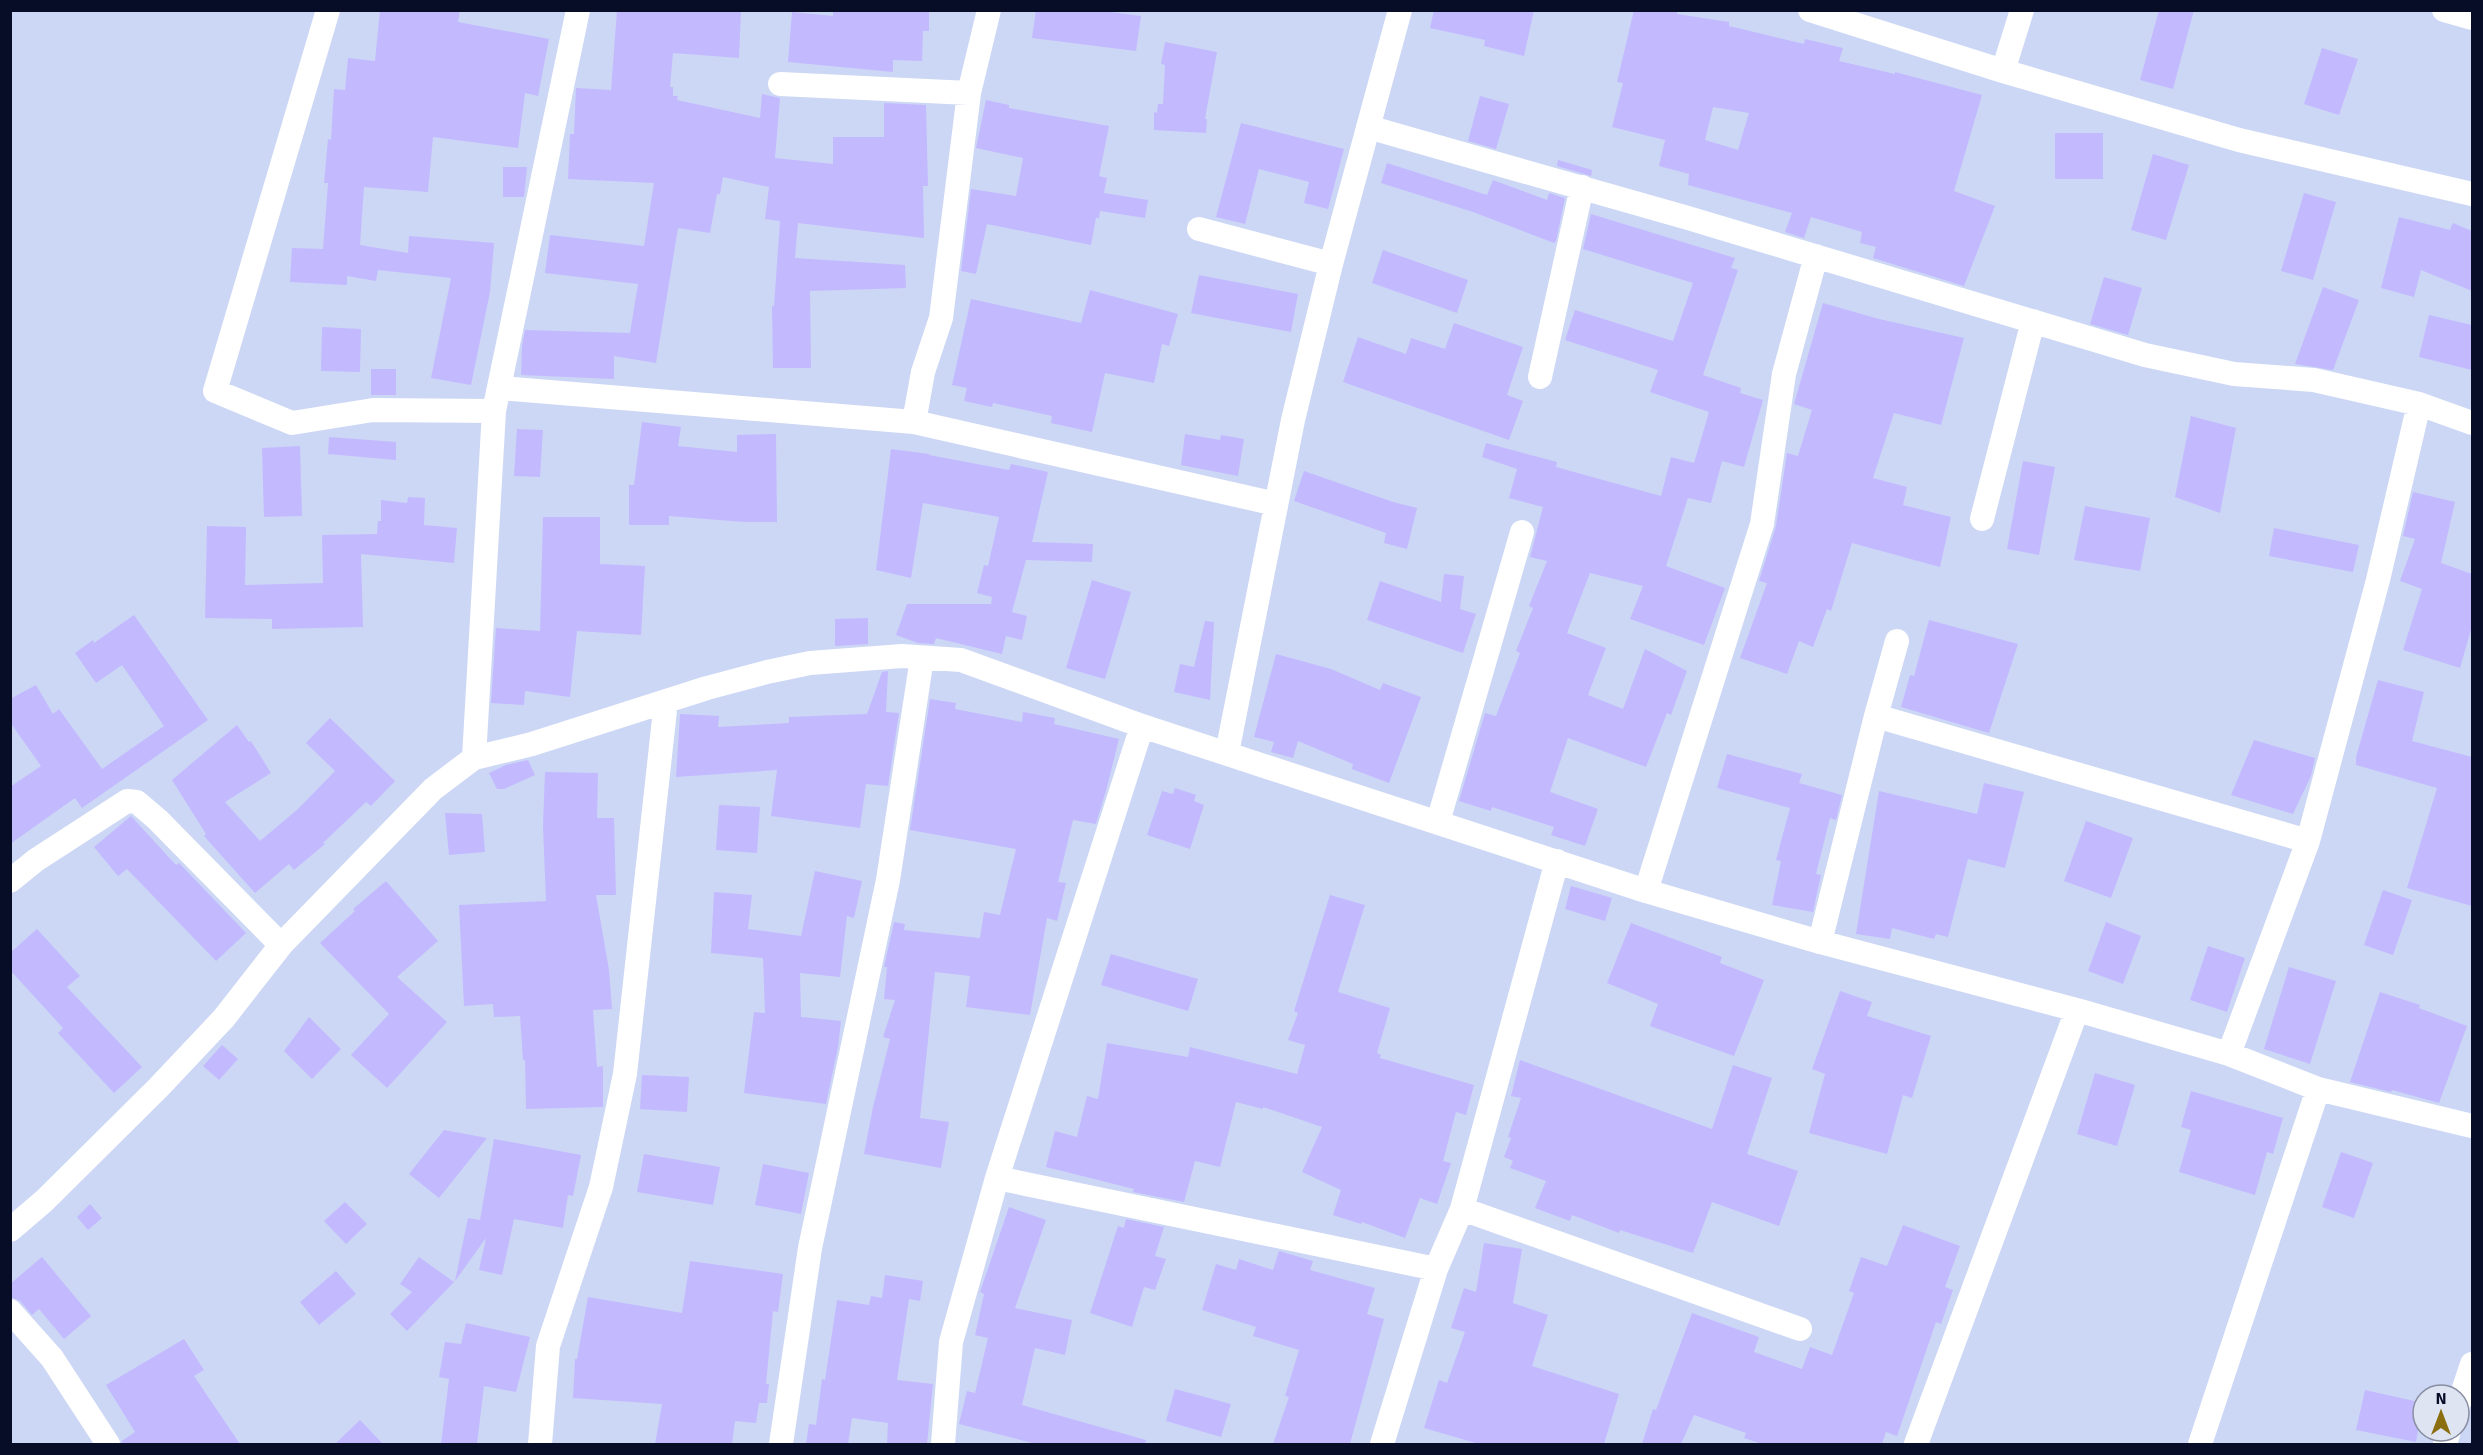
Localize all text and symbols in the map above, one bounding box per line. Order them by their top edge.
north arrow [2411,1383,2471,1443]
text: N [2435,1389,2447,1409]

